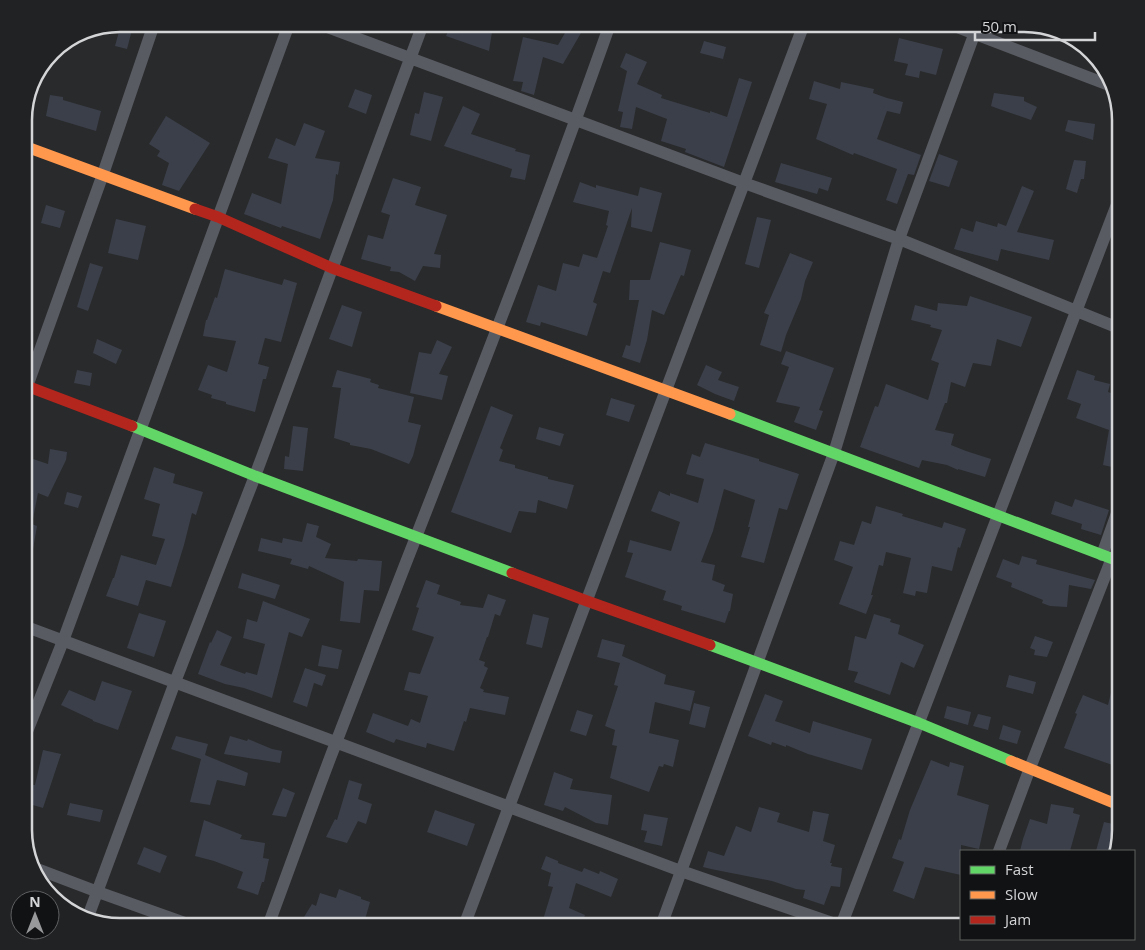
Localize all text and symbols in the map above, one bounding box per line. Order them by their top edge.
scale bar [975,10,1095,42]
text: 50 m [982,16,1017,36]
legend [960,850,1135,940]
text: Fast [1005,859,1034,879]
text: Slow [1005,884,1038,904]
north arrow [10,890,60,940]
text: N [29,892,41,911]
text: Jam [1003,909,1031,929]

